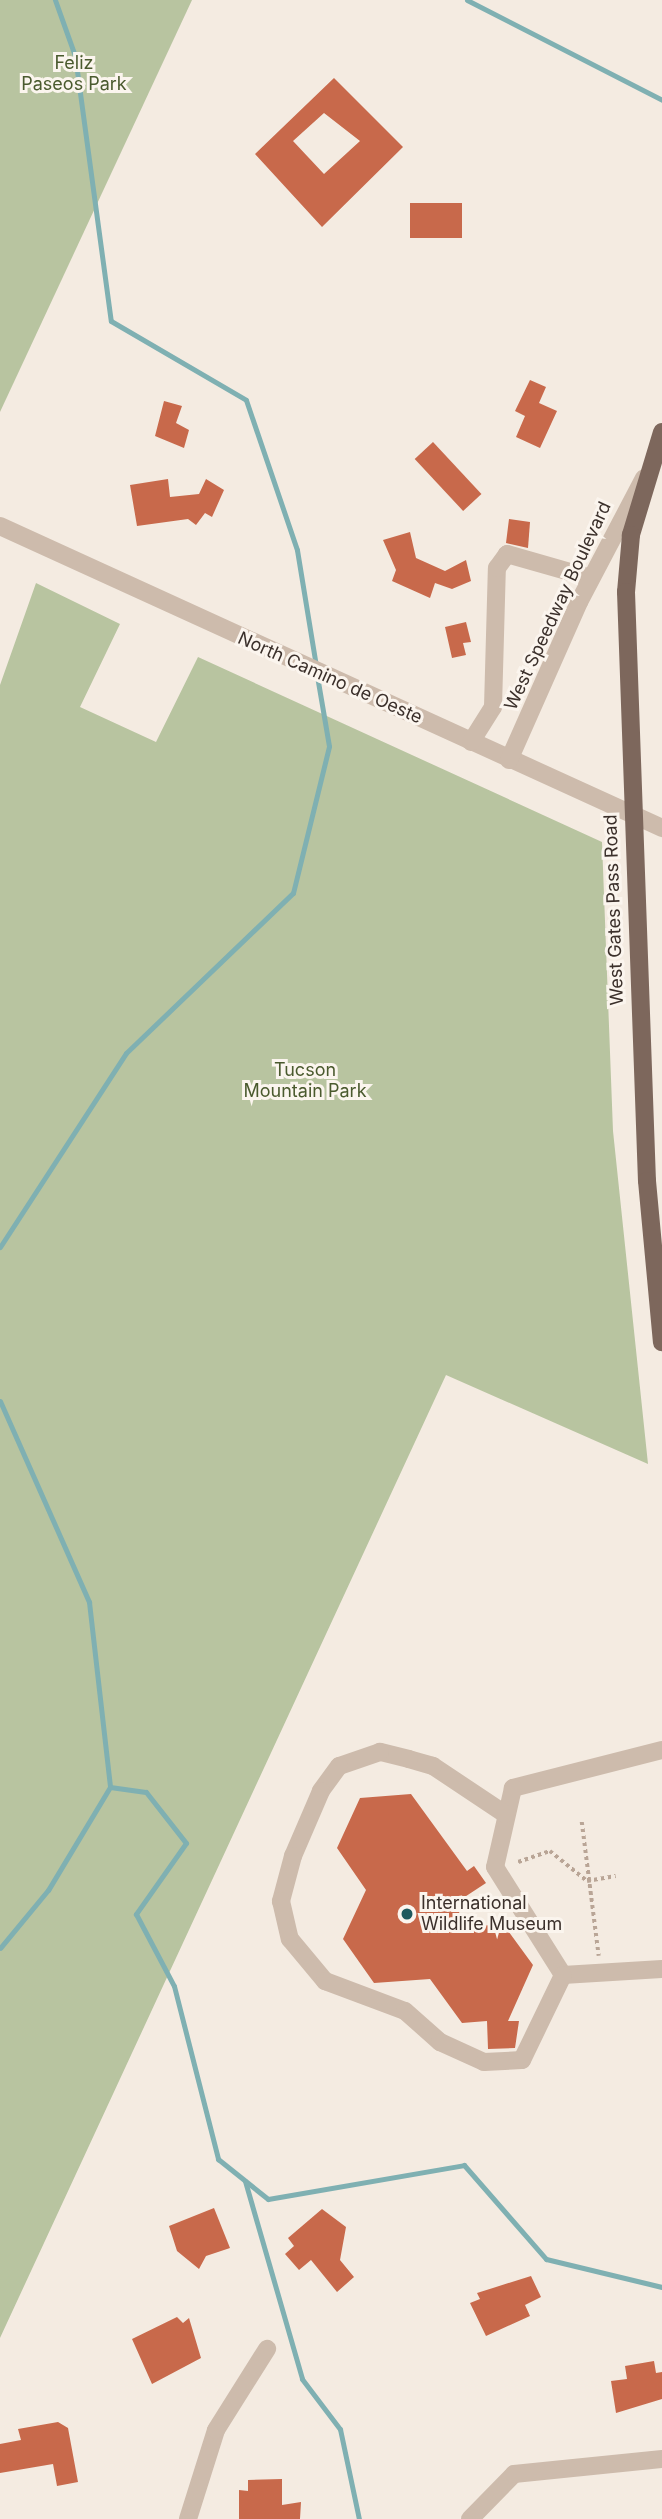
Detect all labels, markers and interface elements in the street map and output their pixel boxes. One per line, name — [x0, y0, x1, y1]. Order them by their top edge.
park label: Feliz Paseos Park — [21, 53, 127, 96]
street label: West Speedway Boulevard — [500, 498, 616, 714]
street label: North Camino de Oeste — [235, 628, 425, 728]
street label: West Gates Pass Road — [600, 814, 628, 1006]
park label: Tucson Mountain Park — [243, 1060, 367, 1102]
place label: International Wildlife Museum — [421, 1893, 562, 1936]
marker: International Wildlife Museum — [399, 1906, 415, 1922]

